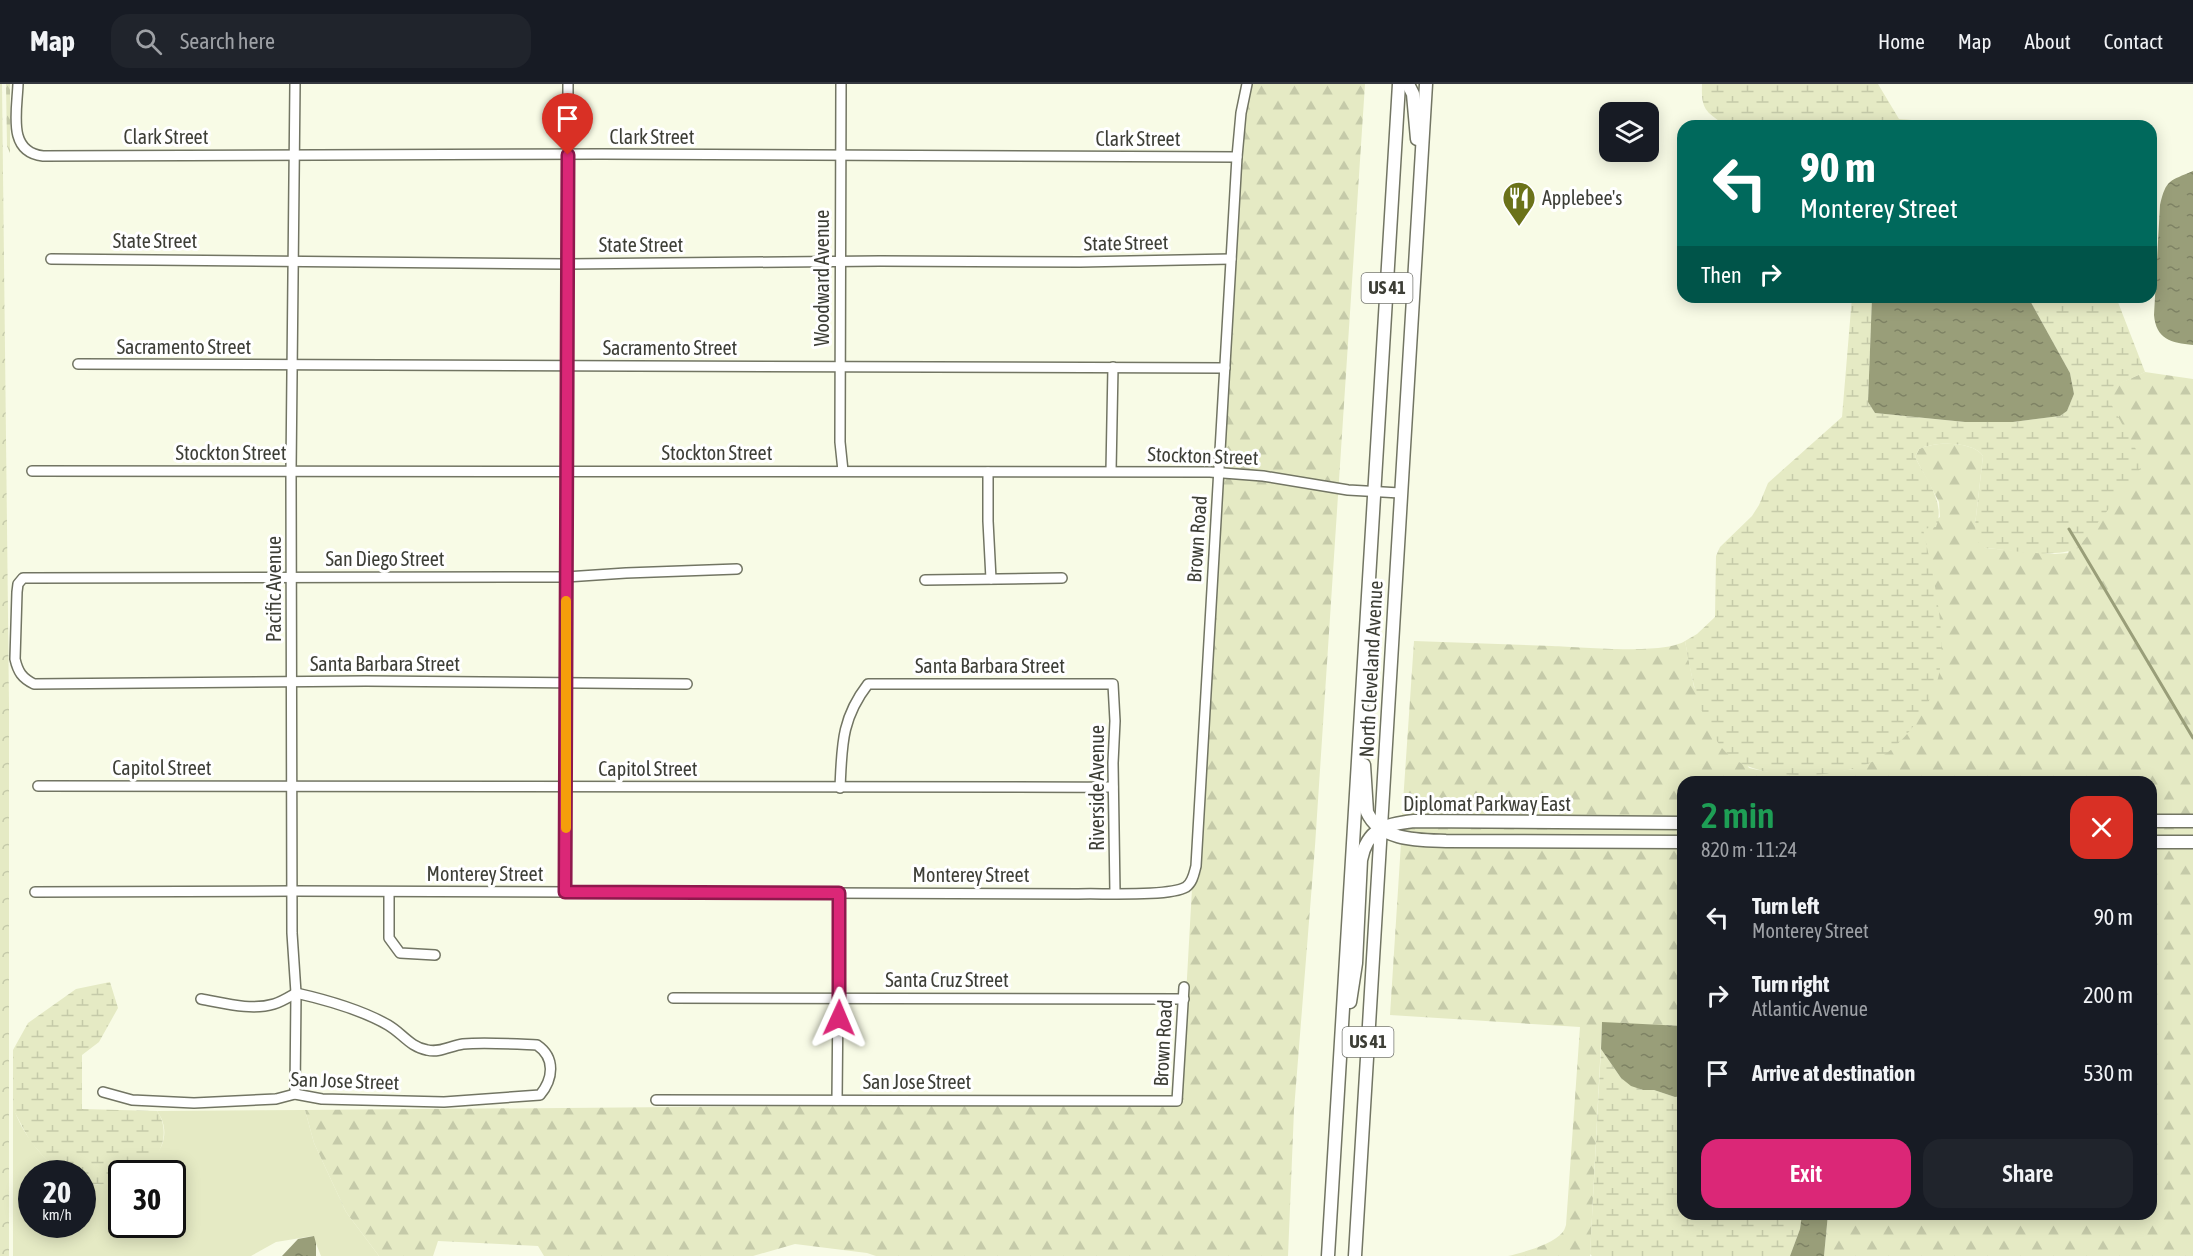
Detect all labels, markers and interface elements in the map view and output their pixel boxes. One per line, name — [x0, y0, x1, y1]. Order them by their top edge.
search box — [111, 14, 531, 68]
text: Map — [30, 25, 75, 57]
icon: search — [132, 25, 165, 58]
text: Search here — [180, 28, 275, 54]
text: Home — [1878, 29, 1925, 53]
text: Map — [1958, 29, 1992, 53]
text: About — [2025, 29, 2071, 53]
text: Contact — [2104, 29, 2163, 53]
pin — [542, 93, 593, 155]
icon: arrive — [551, 102, 584, 135]
map controls — [1599, 102, 1659, 162]
button: layers — [1599, 102, 1659, 162]
street label: Clark Street — [124, 125, 209, 148]
street label: Clark Street — [610, 125, 695, 148]
street label: Clark Street — [1096, 127, 1181, 150]
text: 90 m — [1800, 143, 1875, 191]
icon: left — [1701, 144, 1779, 222]
restaurant icon: Applebee's — [1501, 180, 1537, 227]
place label: Applebee's — [1542, 186, 1622, 209]
text: Monterey Street — [1800, 193, 1958, 224]
street label: Woodward Avenue — [810, 210, 833, 346]
street label: State Street — [113, 229, 198, 252]
street label: State Street — [1083, 230, 1169, 255]
street label: State Street — [599, 233, 684, 256]
icon: right — [1754, 258, 1787, 291]
text: Then — [1701, 262, 1742, 288]
road number: US 41 — [1362, 273, 1412, 303]
street label: Sacramento Street — [117, 335, 252, 358]
street label: Sacramento Street — [603, 336, 738, 359]
street label: Stockton Street — [176, 441, 287, 464]
street label: Stockton Street — [662, 441, 773, 464]
street label: Stockton Street — [1147, 442, 1259, 469]
street label: Brown Road — [1182, 495, 1211, 583]
street label: Pacific Avenue — [262, 536, 285, 642]
street label: San Diego Street — [325, 547, 445, 570]
street label: North Cleveland Avenue — [1354, 580, 1387, 758]
street label: Santa Barbara Street — [310, 652, 460, 675]
street label: Santa Barbara Street — [915, 654, 1065, 677]
street label: Riverside Avenue — [1085, 725, 1108, 851]
street label: Capitol Street — [112, 756, 212, 779]
street label: Capitol Street — [598, 757, 698, 780]
street label: Diplomat Parkway East — [1403, 792, 1571, 815]
text: 2 min — [1701, 794, 1775, 836]
button: close — [2070, 796, 2133, 859]
text: 820 m · 11:24 — [1701, 838, 1797, 861]
street label: Monterey Street — [427, 862, 544, 885]
street label: Monterey Street — [913, 863, 1030, 886]
text: Turn left — [1752, 893, 1819, 919]
icon: left — [1701, 901, 1734, 934]
text: 90 m — [2093, 904, 2133, 930]
text: Monterey Street — [1752, 919, 1869, 942]
street label: Santa Cruz Street — [885, 968, 1009, 991]
text: Turn right — [1752, 971, 1829, 997]
icon: right — [1701, 979, 1734, 1012]
text: 200 m — [2083, 982, 2133, 1008]
position arrow — [807, 986, 871, 1050]
text: Atlantic Avenue — [1752, 997, 1868, 1020]
street label: Brown Road — [1149, 999, 1176, 1087]
road number: US 41 — [1342, 1027, 1394, 1057]
icon: arrive — [1701, 1057, 1734, 1090]
text: Arrive at destination — [1752, 1060, 1915, 1086]
text: 530 m — [2083, 1060, 2133, 1086]
street label: San Jose Street — [290, 1067, 400, 1094]
street label: San Jose Street — [863, 1070, 972, 1093]
button: Exit — [1701, 1139, 1911, 1208]
button: Share — [1923, 1139, 2133, 1208]
speed limit sign: 30 — [108, 1160, 186, 1238]
text: 20 — [43, 1175, 71, 1209]
text: km/h — [42, 1206, 72, 1223]

